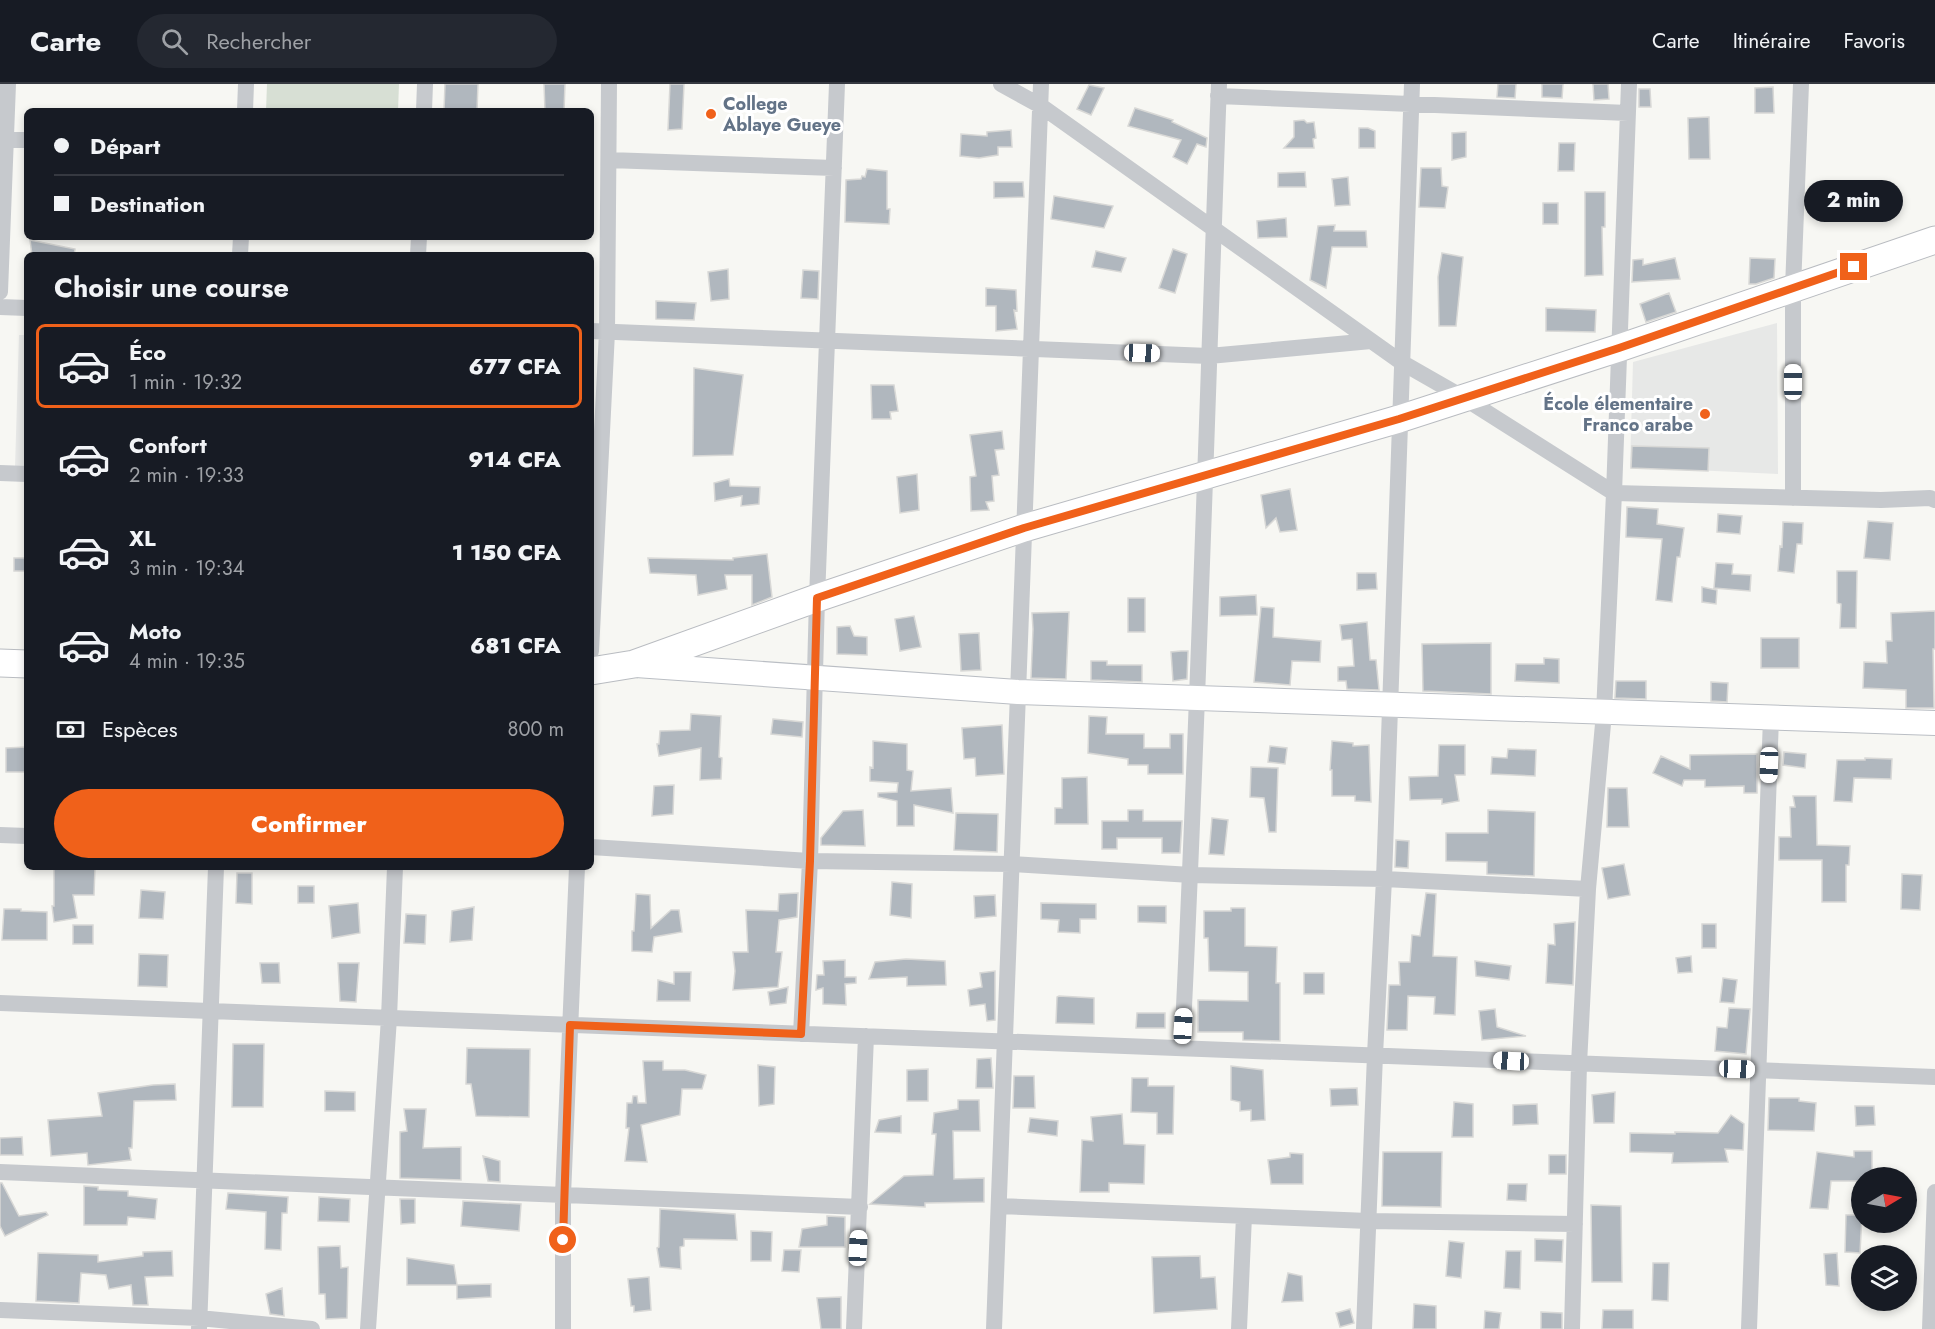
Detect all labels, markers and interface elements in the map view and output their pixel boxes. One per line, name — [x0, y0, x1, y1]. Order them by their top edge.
search box — [137, 14, 557, 68]
text: Carte — [30, 21, 101, 62]
icon: search — [158, 25, 191, 58]
text: Rechercher — [206, 25, 311, 57]
text: Carte — [1652, 26, 1700, 56]
text: Itinéraire — [1733, 26, 1811, 56]
text: Favoris — [1844, 26, 1905, 56]
place label: College Ablaye Gueye — [722, 91, 841, 138]
marker: College Ablaye Gueye — [704, 107, 718, 121]
text: Départ — [90, 130, 160, 162]
callout: 2 min — [1804, 180, 1904, 222]
text: 2 min — [1827, 186, 1880, 215]
text: Destination — [90, 188, 205, 220]
route end — [1840, 253, 1867, 280]
text: Choisir une course — [54, 268, 289, 307]
text: Éco — [129, 336, 166, 368]
icon: car — [57, 339, 111, 393]
car — [1124, 343, 1160, 363]
text: 677 CFA — [468, 350, 561, 382]
car — [1784, 364, 1802, 400]
text: 1 min · 19:32 — [129, 368, 242, 397]
place label: École élementaire Franco arabe — [1543, 391, 1693, 438]
marker: École élementaire Franco arabe — [1698, 407, 1712, 421]
text: Confort — [129, 429, 207, 461]
icon: car — [57, 432, 111, 486]
text: 914 CFA — [468, 443, 561, 475]
text: 2 min · 19:33 — [129, 461, 244, 490]
text: XL — [129, 522, 156, 554]
icon: car — [57, 525, 111, 579]
text: 1 150 CFA — [452, 536, 561, 568]
text: 3 min · 19:34 — [129, 554, 244, 583]
text: Moto — [129, 615, 182, 647]
icon: car — [57, 618, 111, 672]
text: 681 CFA — [470, 629, 561, 661]
text: 4 min · 19:35 — [129, 647, 245, 676]
icon: cash — [54, 713, 87, 746]
text: Espèces — [102, 713, 178, 745]
text: 800 m — [507, 715, 564, 744]
car — [1759, 747, 1779, 783]
button: Confirmer — [54, 789, 564, 858]
car — [1173, 1008, 1193, 1044]
car — [1493, 1051, 1529, 1071]
car — [1719, 1059, 1755, 1079]
north arrow — [1851, 1167, 1917, 1233]
map controls — [1851, 1167, 1917, 1311]
route start — [549, 1226, 576, 1253]
car — [848, 1230, 868, 1266]
button: layers — [1851, 1245, 1917, 1311]

